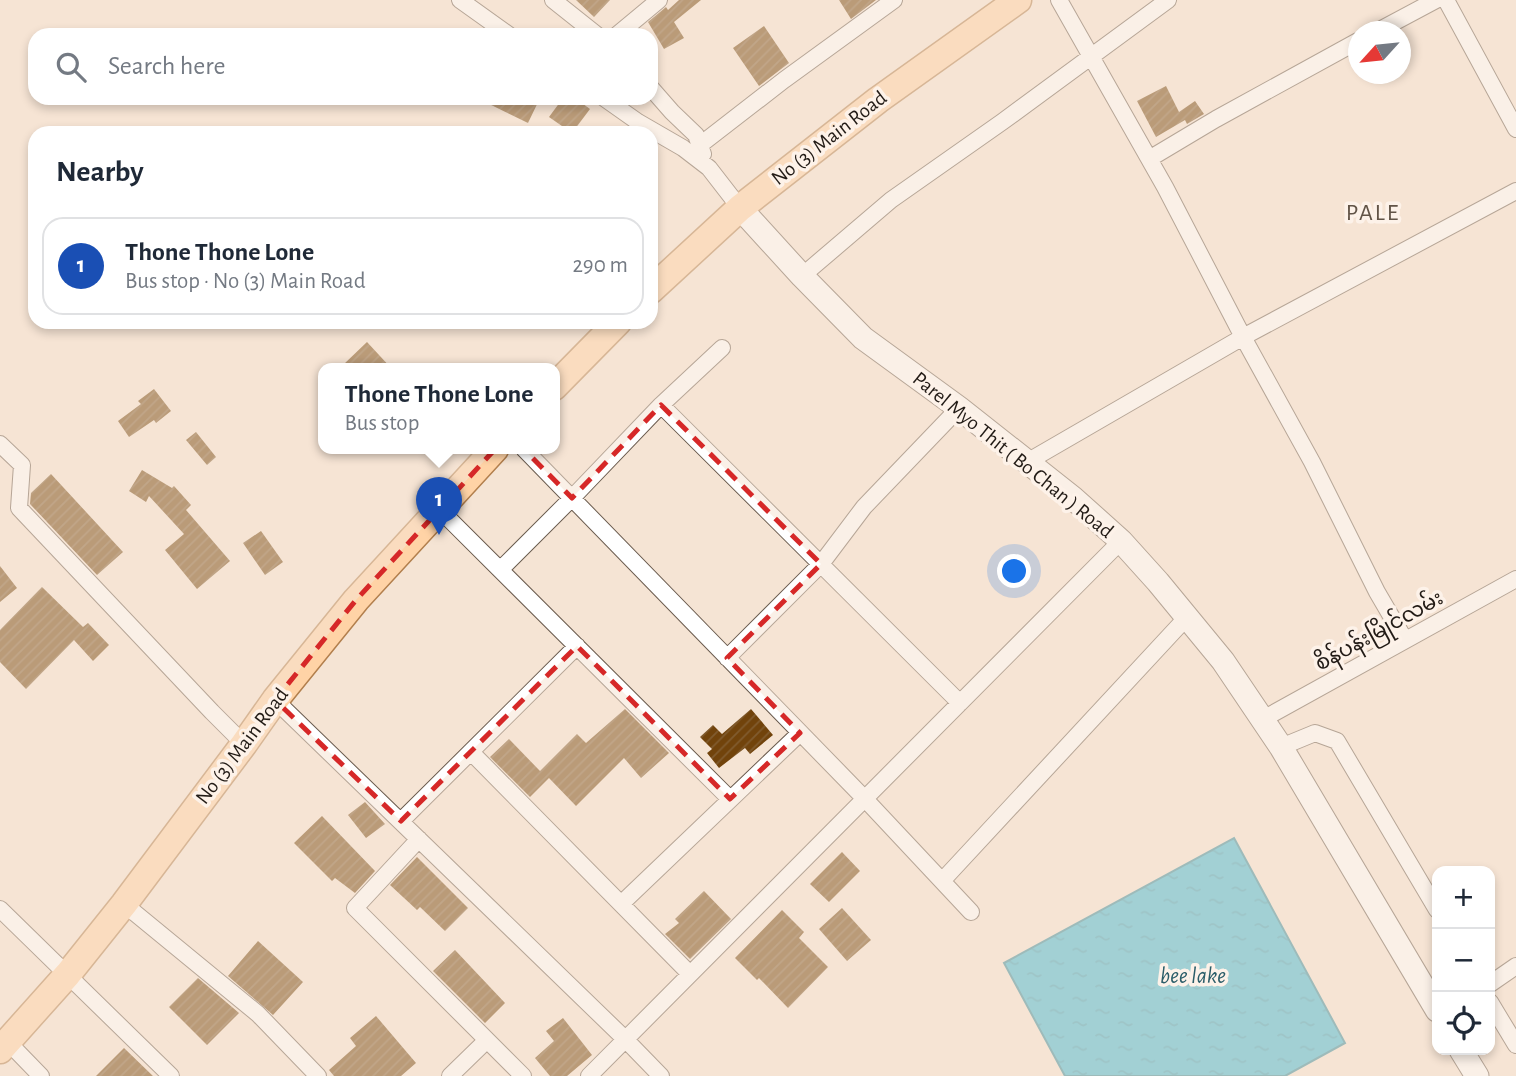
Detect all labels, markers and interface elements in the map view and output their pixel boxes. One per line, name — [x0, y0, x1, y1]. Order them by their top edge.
north arrow — [1348, 21, 1411, 84]
search box — [28, 28, 658, 105]
icon: search — [52, 48, 90, 86]
text: Search here — [108, 53, 226, 79]
street label: No (3) Main Road — [768, 87, 891, 189]
text: Nearby — [56, 157, 144, 187]
district label: PALE — [1346, 201, 1400, 225]
text: Thone Thone Lone — [125, 239, 314, 265]
text: 1 — [77, 254, 85, 277]
text: 290 m — [572, 254, 628, 277]
text: Bus stop · No (3) Main Road — [125, 270, 366, 293]
popup — [318, 363, 560, 454]
street label: Parel Myo Thit ( Bo Chan ) Road — [909, 368, 1117, 542]
text: Thone Thone Lone — [344, 381, 534, 407]
text: Bus stop — [344, 412, 419, 435]
pin: 1 — [416, 477, 462, 535]
your location — [997, 554, 1031, 588]
street label: စိန်ပန်းမြိုင်လမ်း — [1309, 582, 1449, 680]
street label: No (3) Main Road — [192, 684, 292, 808]
map controls — [1432, 866, 1495, 1055]
button: + — [1432, 866, 1495, 929]
button: − — [1432, 929, 1495, 992]
water label: bee lake — [1160, 965, 1226, 988]
button: locate — [1432, 992, 1495, 1055]

